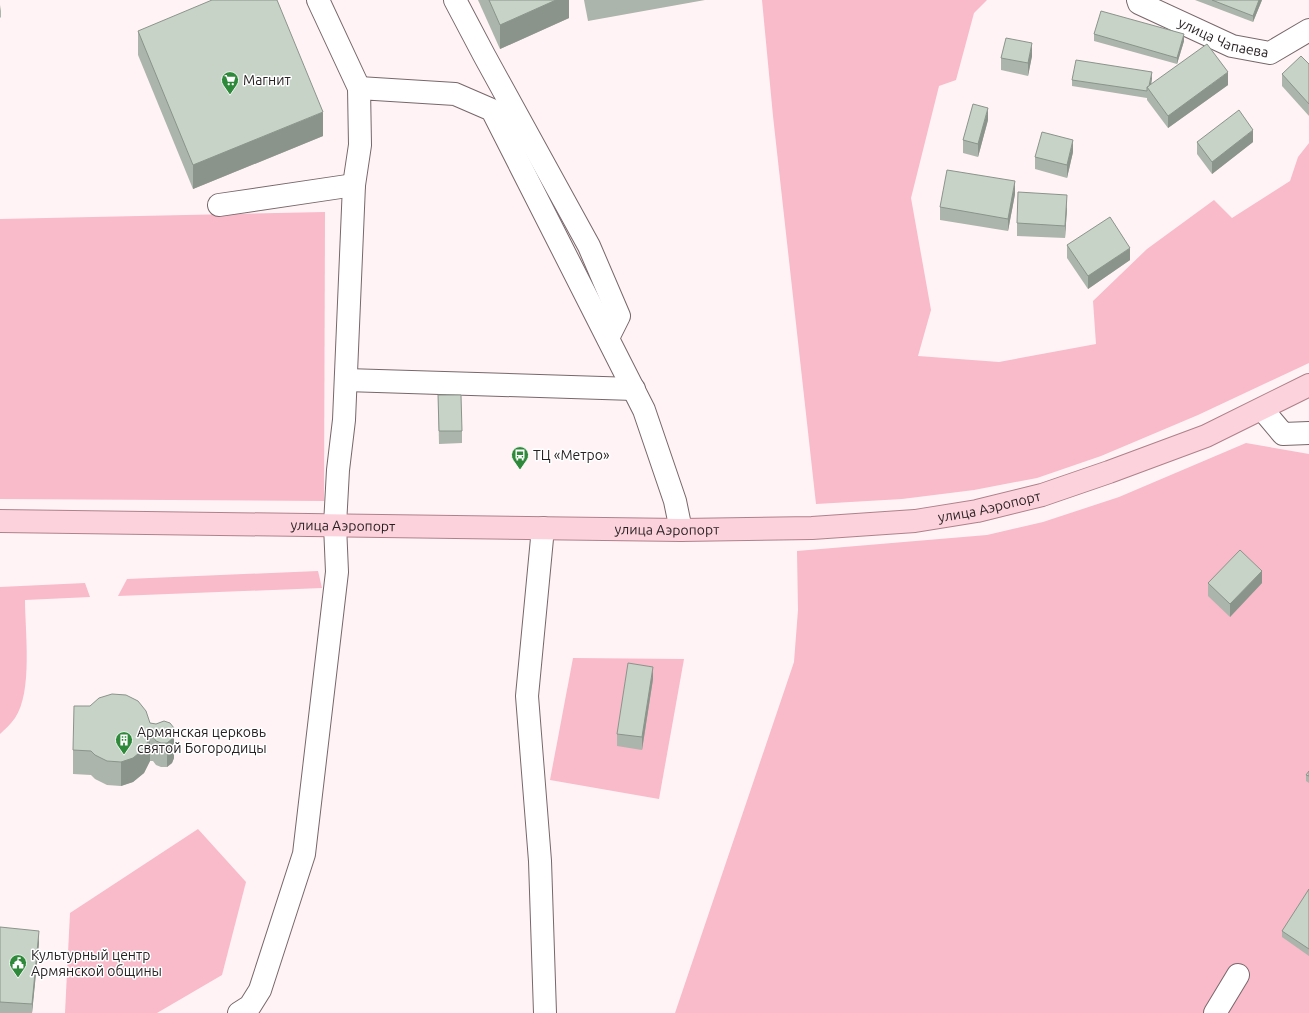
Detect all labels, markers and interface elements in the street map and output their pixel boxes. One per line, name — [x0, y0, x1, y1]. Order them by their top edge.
street label: улица Чапаева — [1176, 14, 1270, 61]
supermarket icon: Магнит — [220, 70, 240, 95]
place label: Магнит — [243, 72, 291, 88]
bus stop icon: ТЦ «Метро» — [510, 445, 530, 470]
place label: ТЦ «Метро» — [533, 447, 610, 463]
street label: улица Аэропорт — [937, 488, 1042, 525]
street label: улица Аэропорт — [290, 517, 395, 534]
street label: улица Аэропорт — [614, 521, 719, 538]
place label: Армянская церковь святой Богородицы — [137, 724, 267, 756]
building icon: Армянская церковь святой Богородицы — [114, 730, 134, 755]
place label: Культурный центр Армянской общины — [31, 947, 162, 979]
public building icon: Культурный центр Армянской общины — [8, 953, 28, 978]

